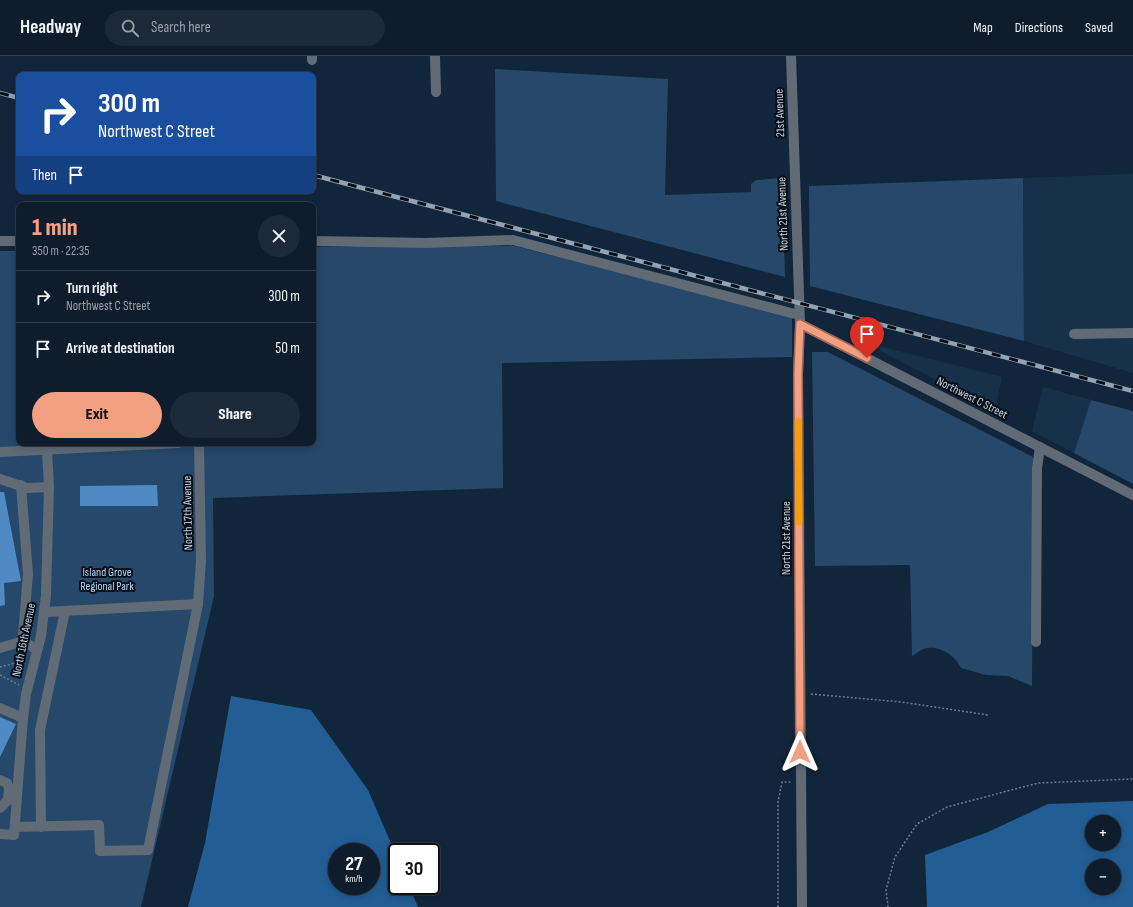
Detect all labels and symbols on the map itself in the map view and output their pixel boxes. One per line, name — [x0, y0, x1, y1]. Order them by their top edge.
street label: 21st Avenue — [772, 88, 788, 137]
street label: North 21st Avenue — [774, 177, 792, 251]
pin — [850, 317, 884, 358]
street label: Northwest C Street — [934, 374, 1010, 423]
street label: North 17th Avenue — [180, 475, 196, 550]
street label: North 21st Avenue — [779, 501, 794, 575]
park label: Island Grove Regional Park — [80, 565, 134, 594]
street label: North 16th Avenue — [9, 602, 39, 678]
position arrow — [779, 731, 821, 773]
speed limit sign: 30 — [388, 843, 440, 895]

